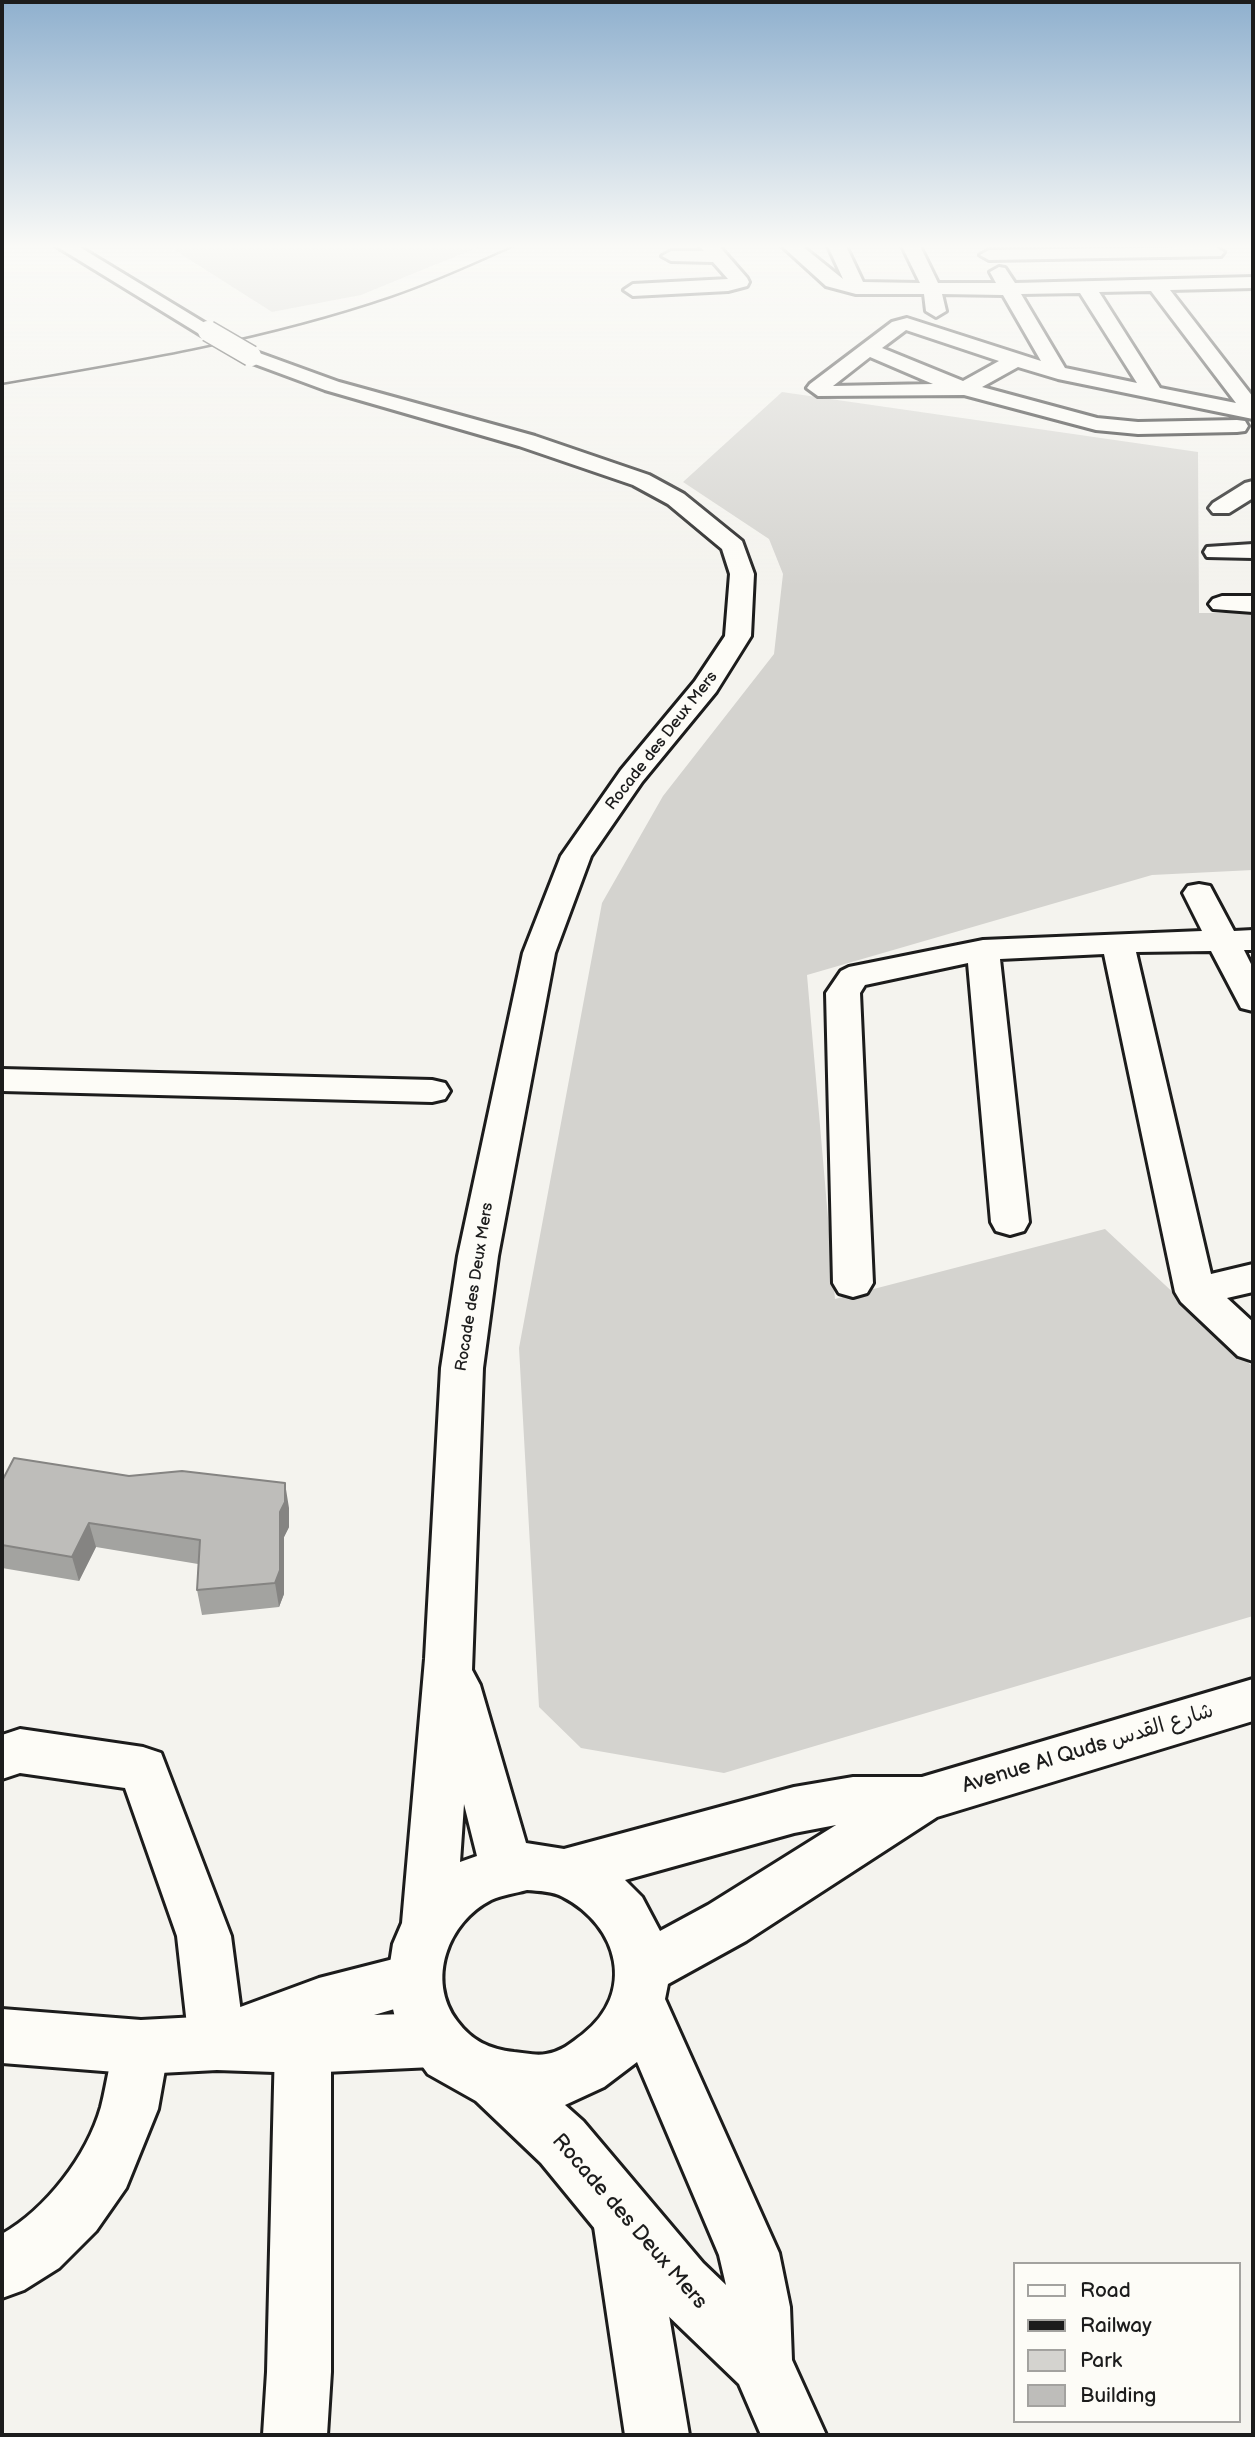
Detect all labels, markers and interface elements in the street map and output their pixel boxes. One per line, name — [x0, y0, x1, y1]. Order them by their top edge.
street label: Rocade des Deux Mers — [602, 668, 722, 814]
street label: Rocade des Deux Mers — [452, 1201, 498, 1373]
street label: Avenue Al Quds شارع القدس — [959, 1699, 1217, 1799]
street label: Rocade des Deux Mers — [546, 2129, 712, 2315]
legend — [1014, 2262, 1241, 2423]
text: Road — [1080, 2278, 1131, 2303]
text: Railway — [1080, 2313, 1152, 2338]
text: Park — [1080, 2348, 1122, 2373]
text: Building — [1080, 2383, 1156, 2408]

